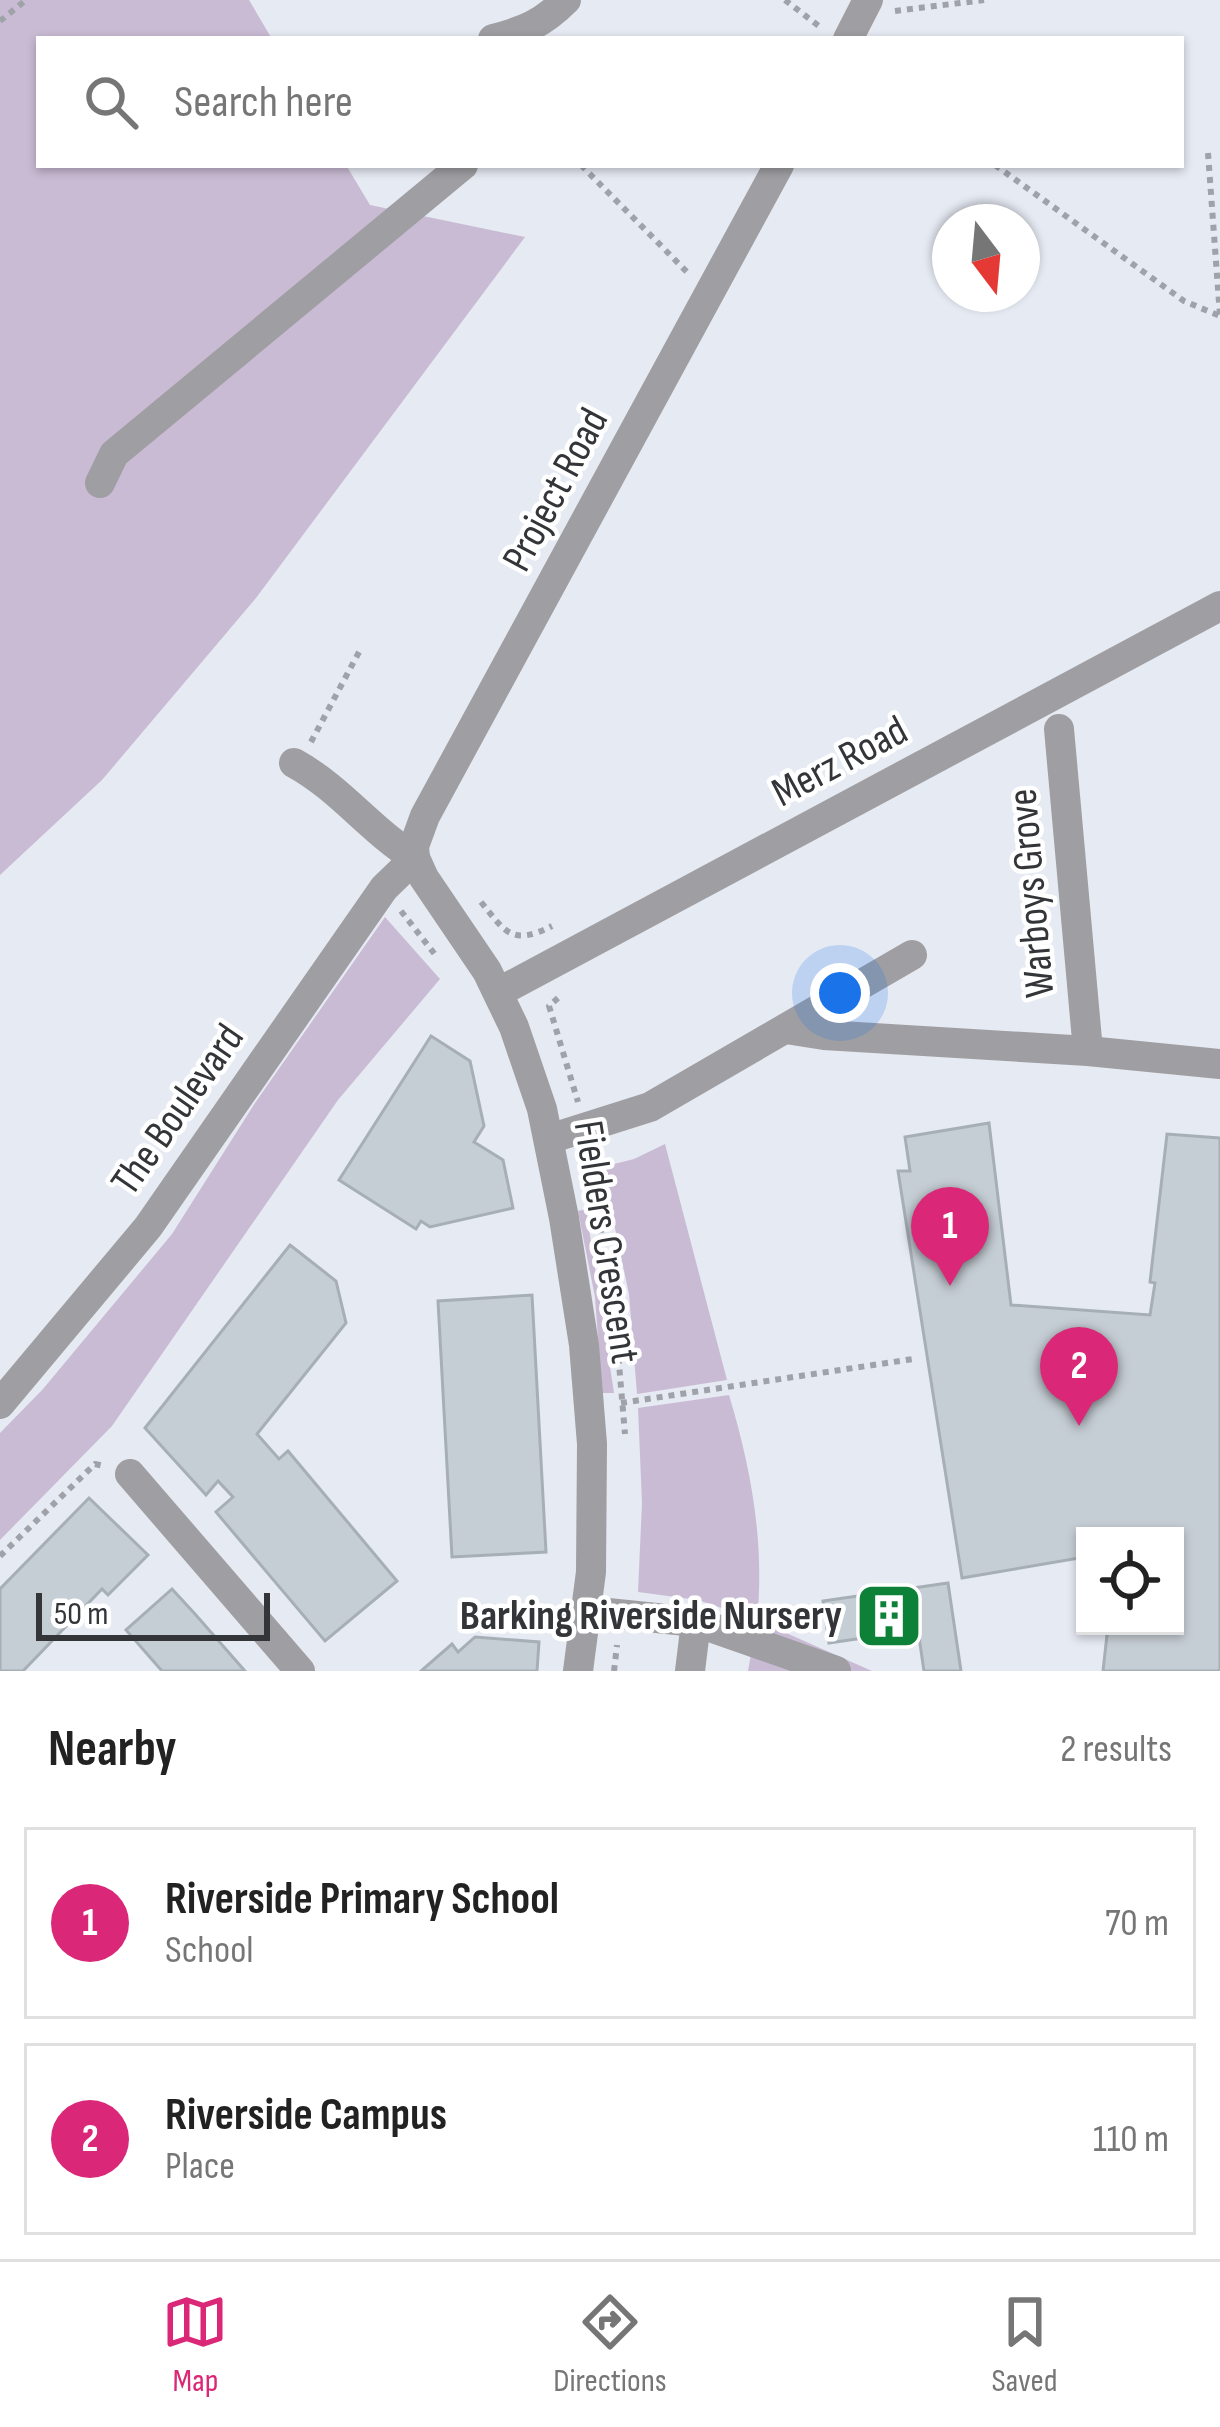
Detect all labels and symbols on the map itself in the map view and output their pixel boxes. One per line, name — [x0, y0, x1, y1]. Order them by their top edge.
north arrow — [932, 204, 1040, 312]
street label: Project Road — [492, 400, 620, 580]
street label: Merz Road — [764, 705, 916, 819]
street label: Warboys Grove — [997, 787, 1067, 999]
your location — [810, 963, 870, 1023]
street label: The Boulevard — [101, 1015, 255, 1205]
street label: Fielders Crescent — [562, 1117, 650, 1367]
pin: 1 — [911, 1187, 989, 1286]
pin: 2 — [1040, 1327, 1118, 1426]
building icon: Barking Riverside Nursery — [854, 1581, 924, 1651]
scale bar — [36, 1587, 270, 1640]
place label: Barking Riverside Nursery — [460, 1591, 842, 1642]

